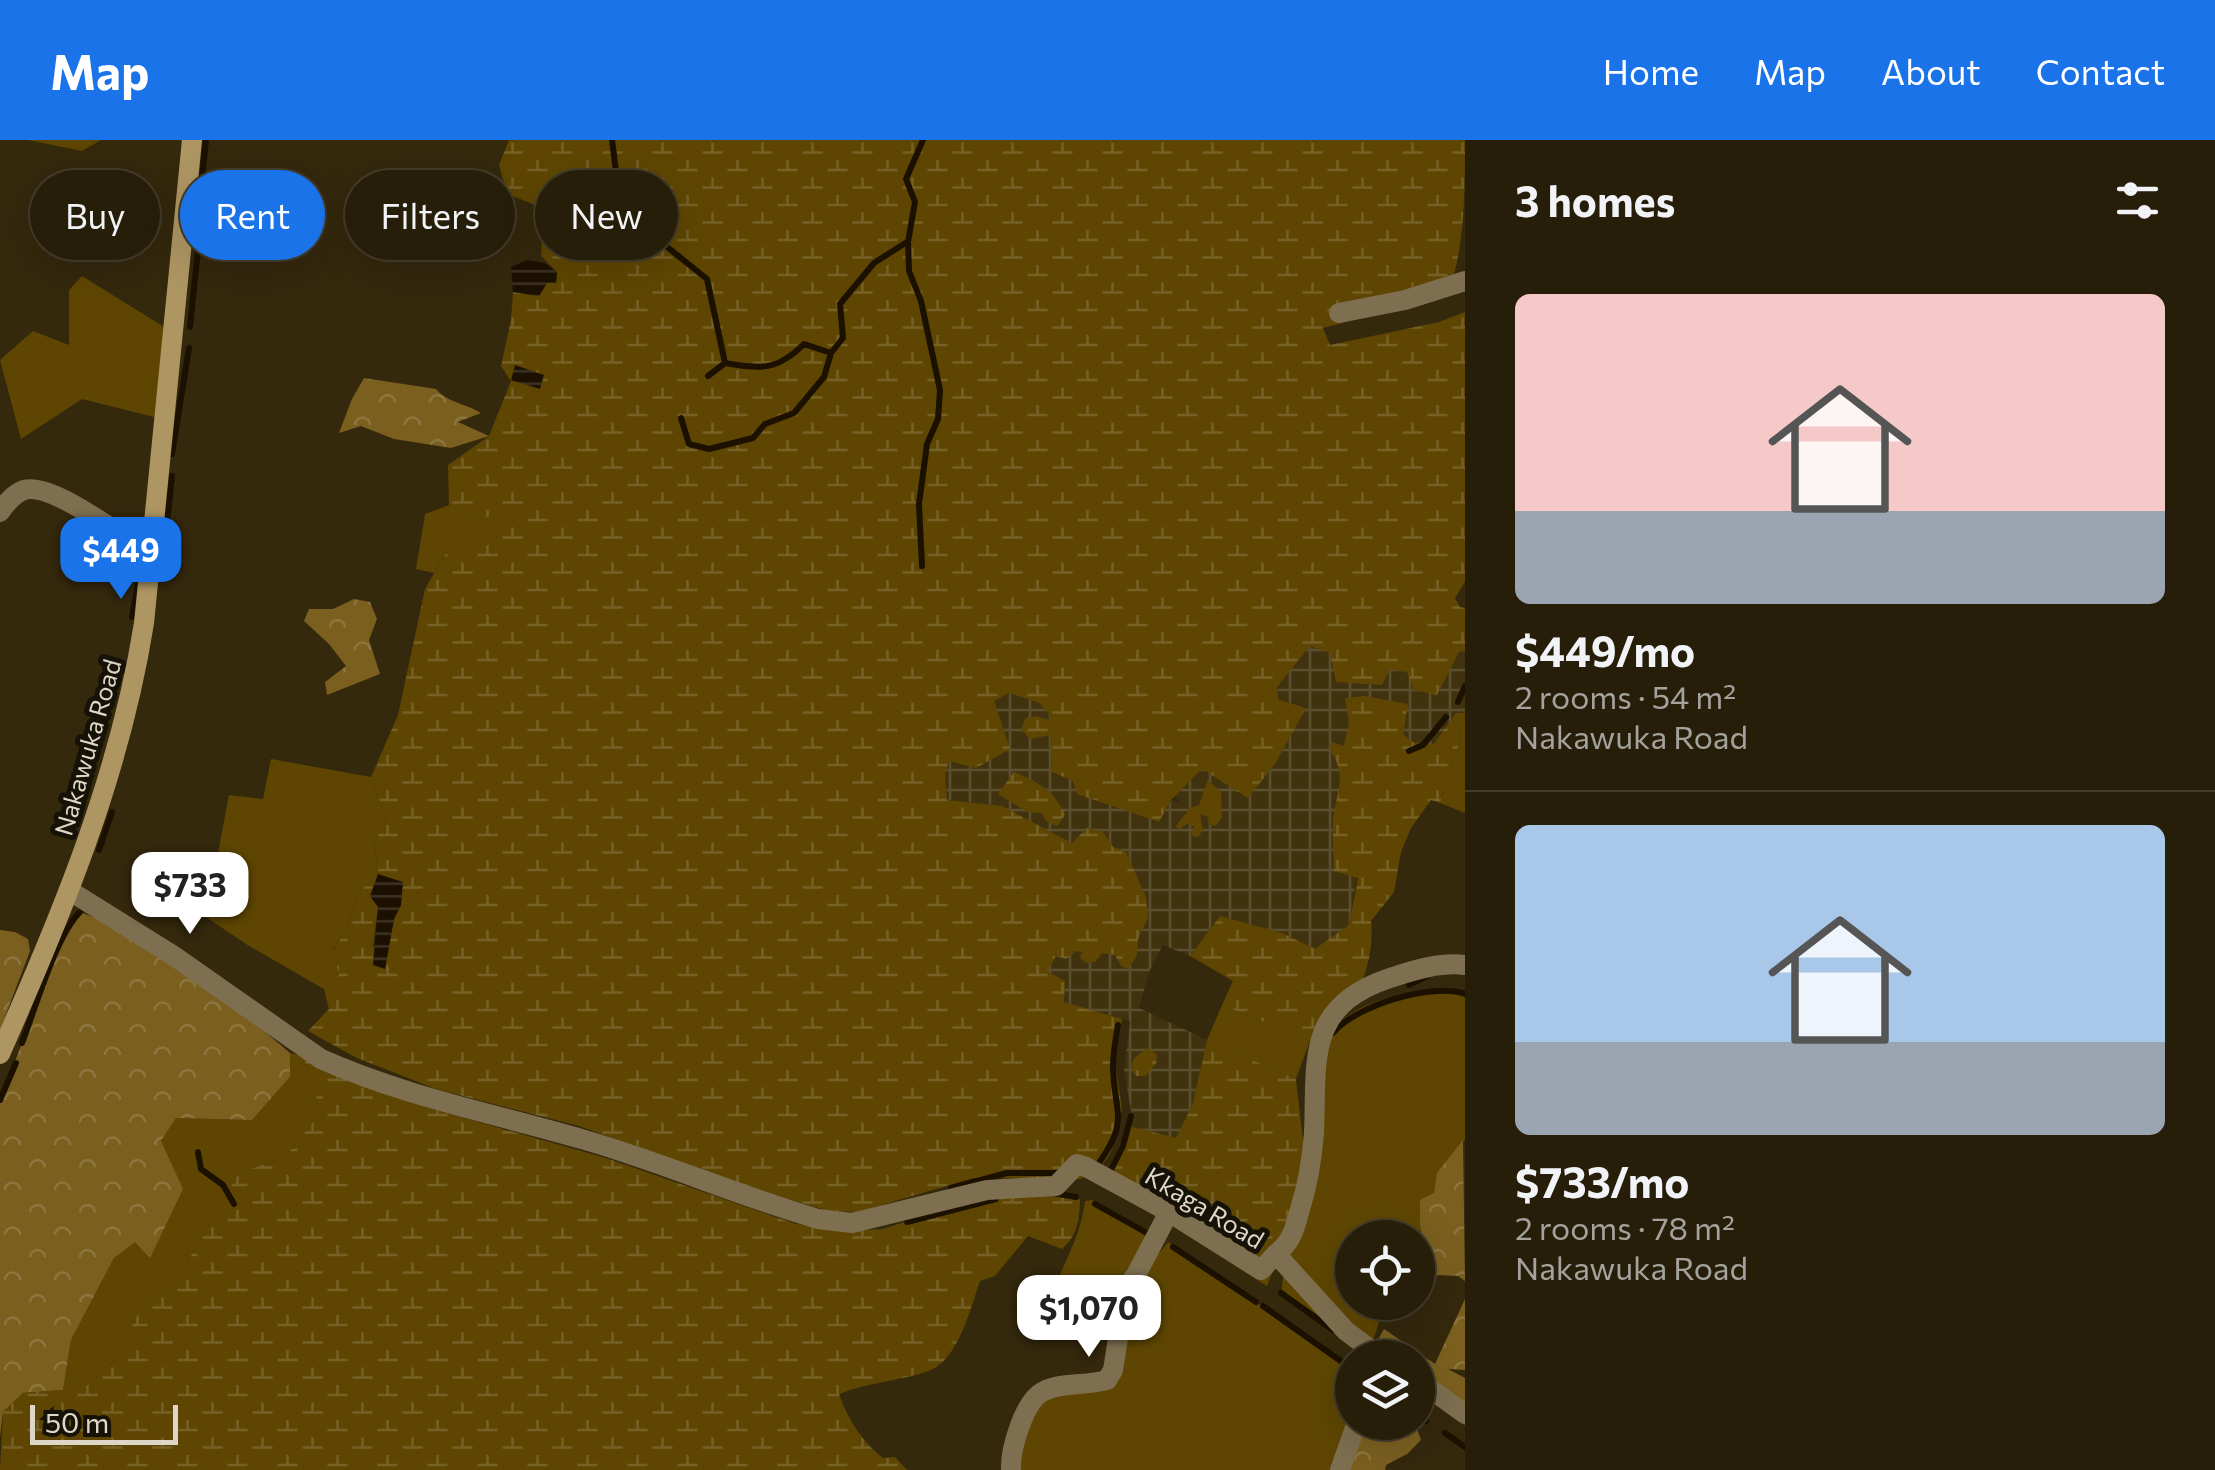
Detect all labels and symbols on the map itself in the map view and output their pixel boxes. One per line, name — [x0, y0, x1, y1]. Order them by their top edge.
pin: $449 — [62, 517, 180, 602]
street label: Nakawuka Road — [47, 655, 127, 839]
pin: $733 — [131, 852, 249, 937]
street label: Kkaga Road — [1140, 1160, 1270, 1254]
pin: $1,070 — [1008, 1275, 1170, 1360]
scale bar — [30, 1400, 178, 1444]

